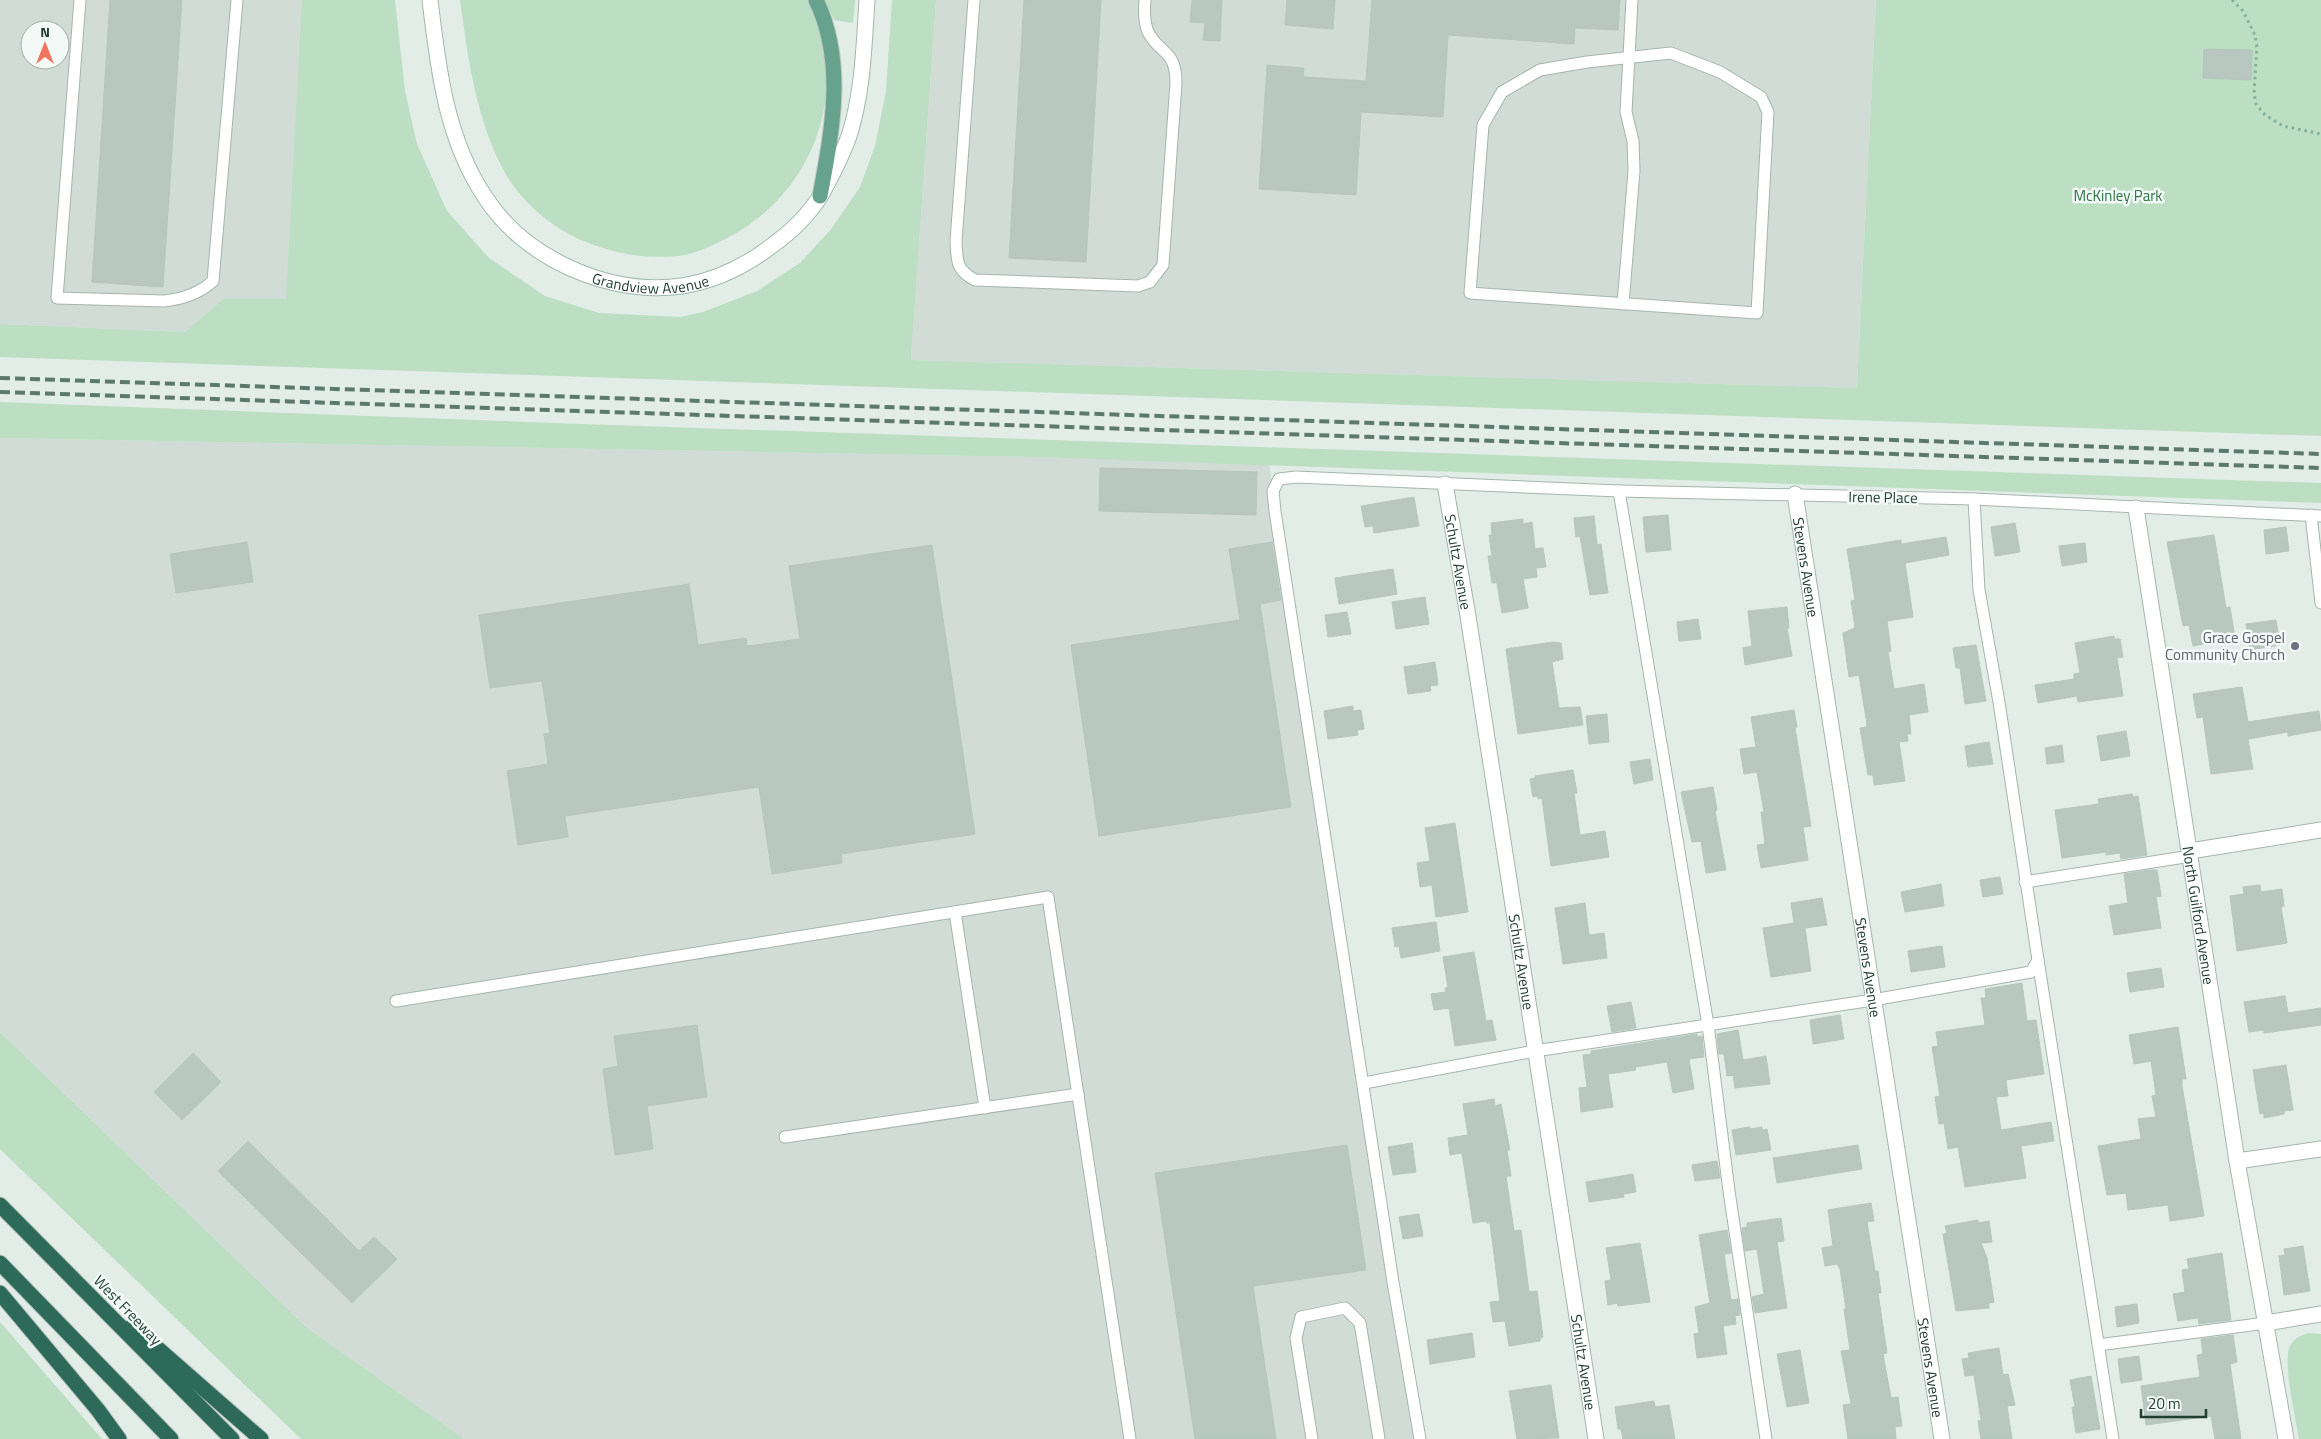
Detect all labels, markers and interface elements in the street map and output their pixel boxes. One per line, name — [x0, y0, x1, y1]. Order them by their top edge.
north arrow — [20, 20, 70, 70]
text: N — [40, 21, 50, 42]
park label: McKinley Park — [2073, 184, 2163, 207]
street label: Grandview Avenue — [589, 266, 712, 299]
street label: Irene Place — [1848, 485, 1918, 509]
street label: Schultz Avenue — [1439, 512, 1478, 611]
street label: Stevens Avenue — [1787, 516, 1825, 619]
place label: Grace Gospel Community Church — [2165, 626, 2285, 666]
marker: Grace Gospel Community Church — [2289, 640, 2301, 652]
street label: North Guilford Avenue — [2177, 844, 2221, 986]
street label: Schultz Avenue — [1503, 912, 1541, 1011]
street label: Stevens Avenue — [1850, 916, 1888, 1019]
street label: West Freeway — [89, 1270, 167, 1350]
street label: Schultz Avenue — [1565, 1313, 1603, 1412]
street label: Stevens Avenue — [1912, 1316, 1950, 1419]
scale bar — [2141, 1386, 2206, 1418]
text: 20 m — [2148, 1392, 2181, 1415]

